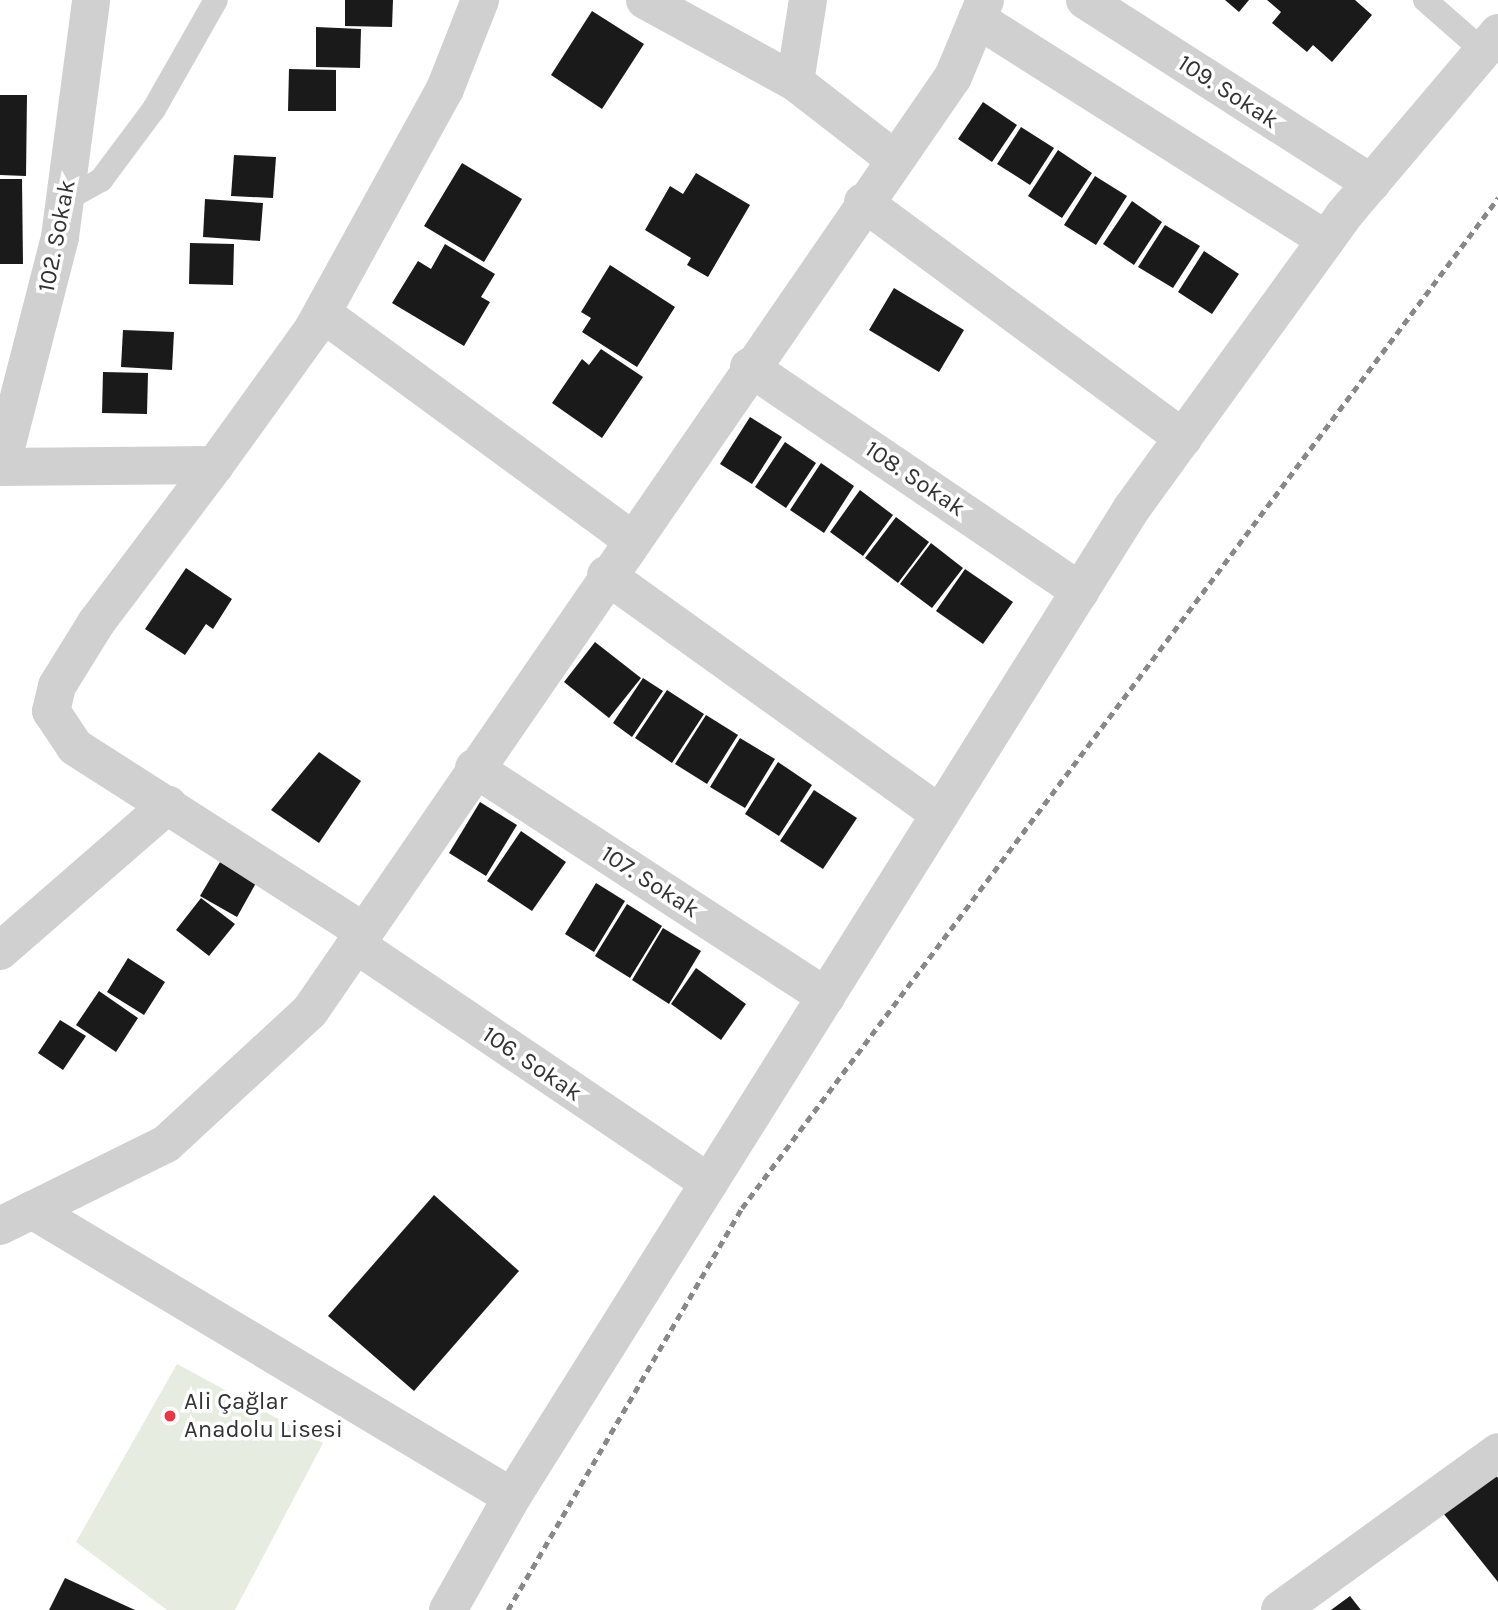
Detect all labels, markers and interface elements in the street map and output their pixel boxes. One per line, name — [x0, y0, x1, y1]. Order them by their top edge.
street label: 109. Sokak — [1172, 49, 1284, 135]
street label: 102. Sokak — [32, 177, 82, 295]
street label: 108. Sokak — [859, 435, 971, 523]
street label: 107. Sokak — [595, 840, 705, 924]
street label: 106. Sokak — [477, 1020, 587, 1108]
place label: Ali Çağlar Anadolu Lisesi — [184, 1388, 343, 1444]
marker: Ali Çağlar Anadolu Lisesi — [162, 1408, 178, 1424]

